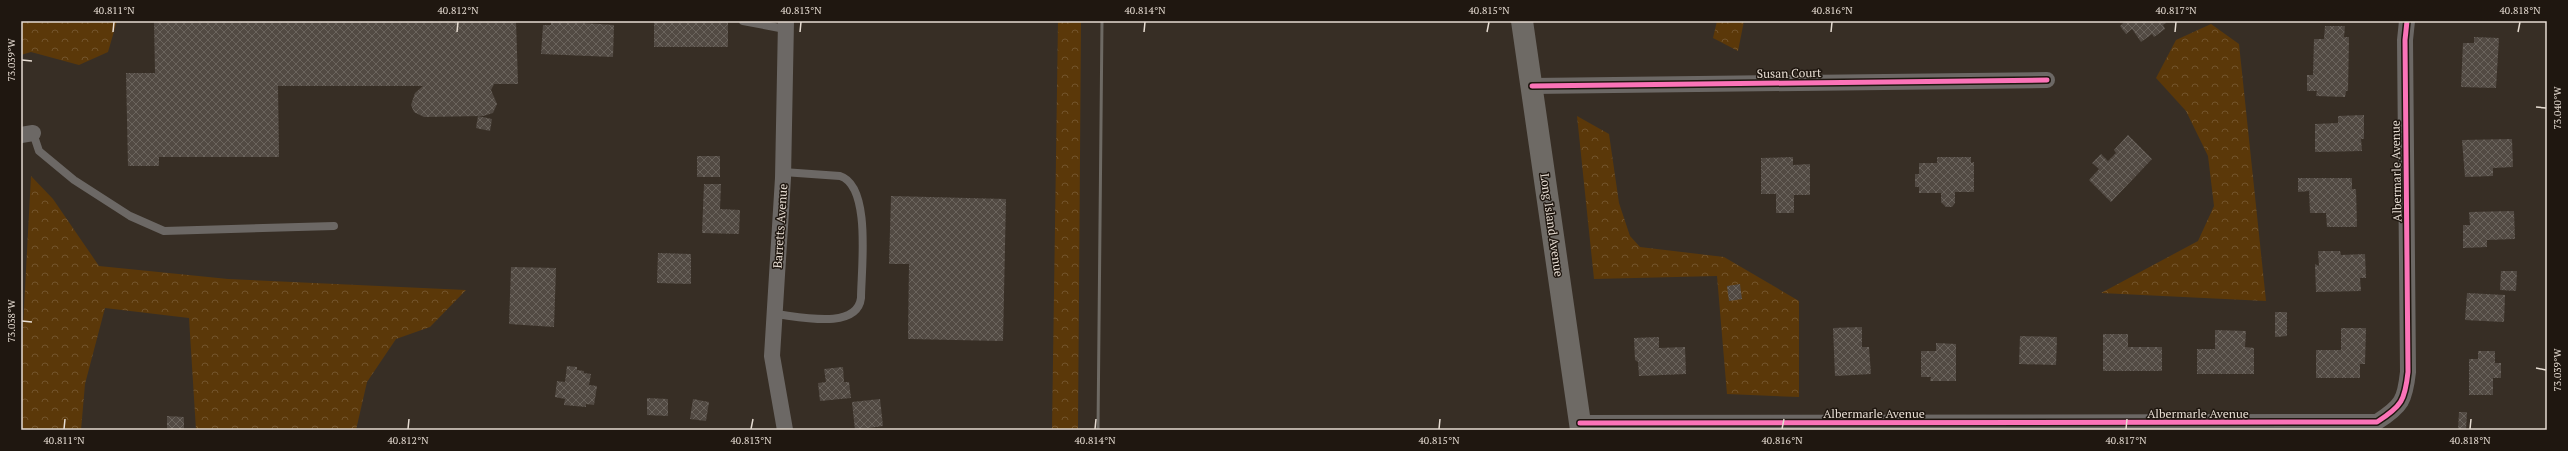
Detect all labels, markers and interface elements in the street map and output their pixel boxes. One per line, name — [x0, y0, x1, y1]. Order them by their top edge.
text: 40.811°N — [94, 4, 135, 17]
text: 40.812°N — [438, 4, 479, 17]
text: 40.813°N — [781, 4, 822, 17]
text: 40.814°N — [1125, 4, 1166, 17]
text: 40.815°N — [1469, 4, 1510, 17]
text: 40.816°N — [1812, 4, 1853, 17]
text: 40.817°N — [2156, 4, 2197, 17]
text: 40.818°N — [2500, 4, 2541, 17]
text: 73.039°W — [5, 38, 18, 82]
street label: Susan Court — [1757, 65, 1822, 81]
text: 73.040°W — [2551, 86, 2564, 130]
street label: Albermarle Avenue — [2388, 120, 2404, 222]
street label: Long Island Avenue — [1537, 172, 1567, 278]
street label: Barretts Avenue — [770, 183, 790, 269]
text: 73.038°W — [5, 299, 18, 343]
text: 73.039°W — [2551, 348, 2564, 392]
street label: Albermarle Avenue — [1823, 406, 1925, 421]
street label: Albermarle Avenue — [2147, 406, 2249, 421]
text: 40.811°N — [44, 434, 85, 447]
text: 40.812°N — [388, 434, 429, 447]
text: 40.813°N — [731, 434, 772, 447]
text: 40.814°N — [1075, 434, 1116, 447]
text: 40.815°N — [1419, 434, 1460, 447]
text: 40.816°N — [1762, 434, 1803, 447]
text: 40.817°N — [2106, 434, 2147, 447]
text: 40.818°N — [2450, 434, 2491, 447]

